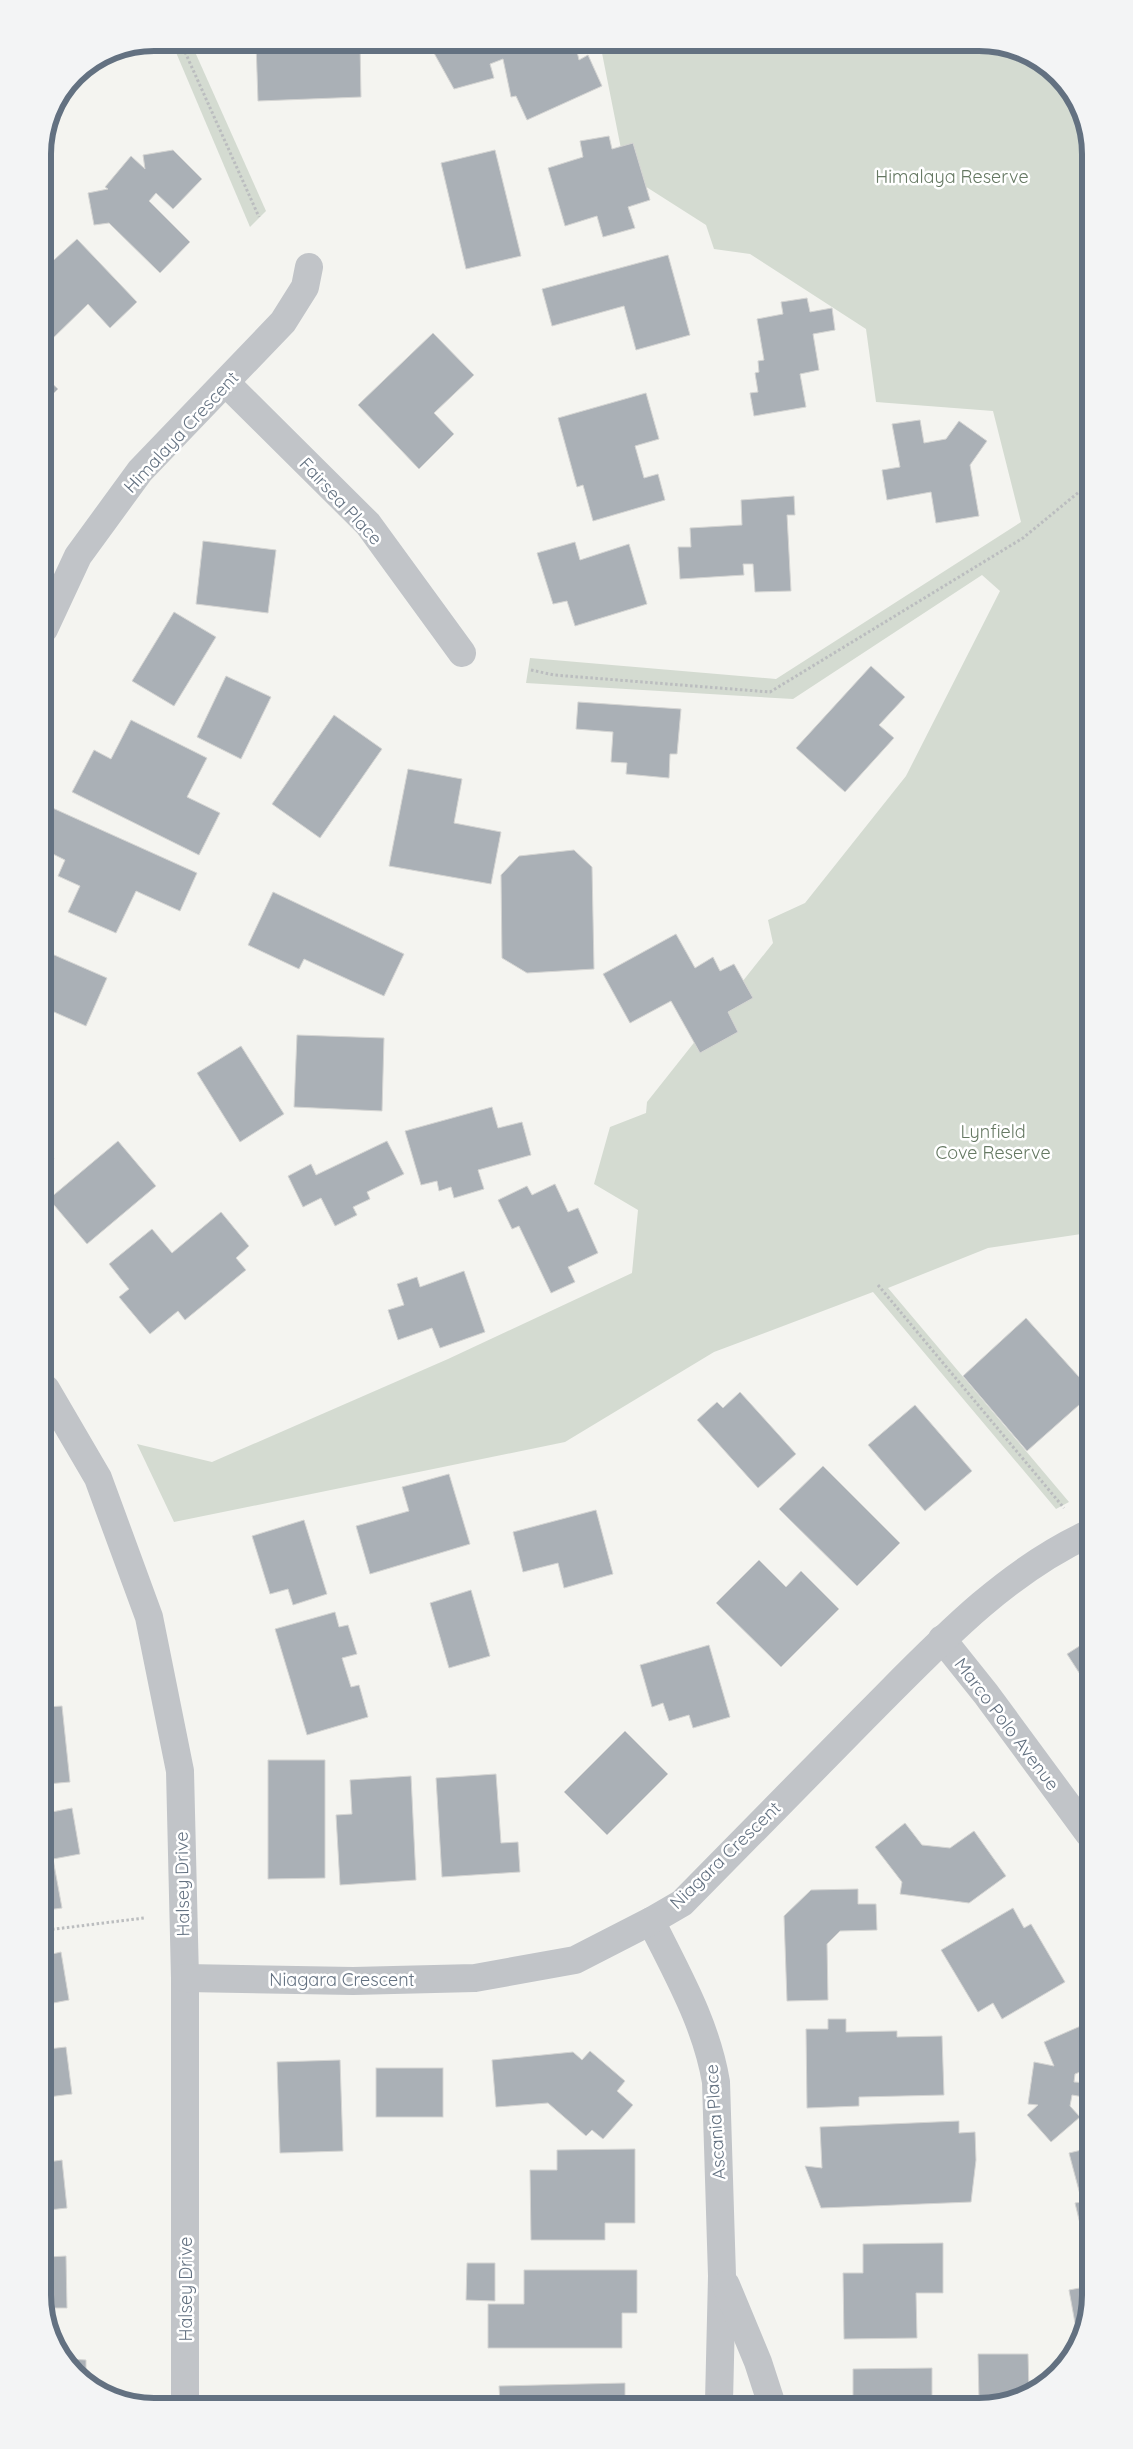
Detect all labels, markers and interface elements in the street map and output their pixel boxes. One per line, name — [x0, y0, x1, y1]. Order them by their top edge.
park label: Himalaya Reserve — [875, 165, 1029, 188]
street label: Himalaya Crescent — [119, 366, 243, 498]
street label: Fairsea Place — [295, 452, 387, 550]
park label: Lynfield Cove Reserve — [935, 1120, 1051, 1164]
street label: Marco Polo Avenue — [950, 1653, 1064, 1795]
street label: Niagara Crescent — [665, 1796, 785, 1914]
street label: Halsey Drive — [170, 1831, 194, 1937]
street label: Niagara Crescent — [269, 1968, 415, 1991]
street label: Ascania Place — [699, 2064, 731, 2180]
street label: Halsey Drive — [174, 2237, 197, 2342]

